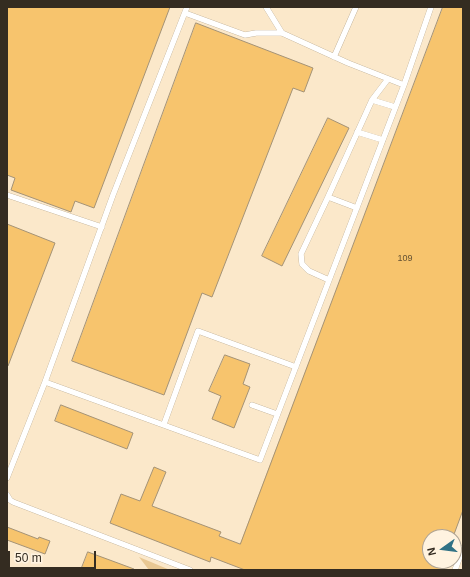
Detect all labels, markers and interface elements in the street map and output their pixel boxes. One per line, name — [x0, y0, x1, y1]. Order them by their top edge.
house number: 109 — [397, 254, 413, 264]
north arrow — [422, 529, 462, 569]
scale bar — [10, 543, 98, 569]
text: N — [425, 546, 438, 557]
text: 50 m — [15, 551, 42, 565]

